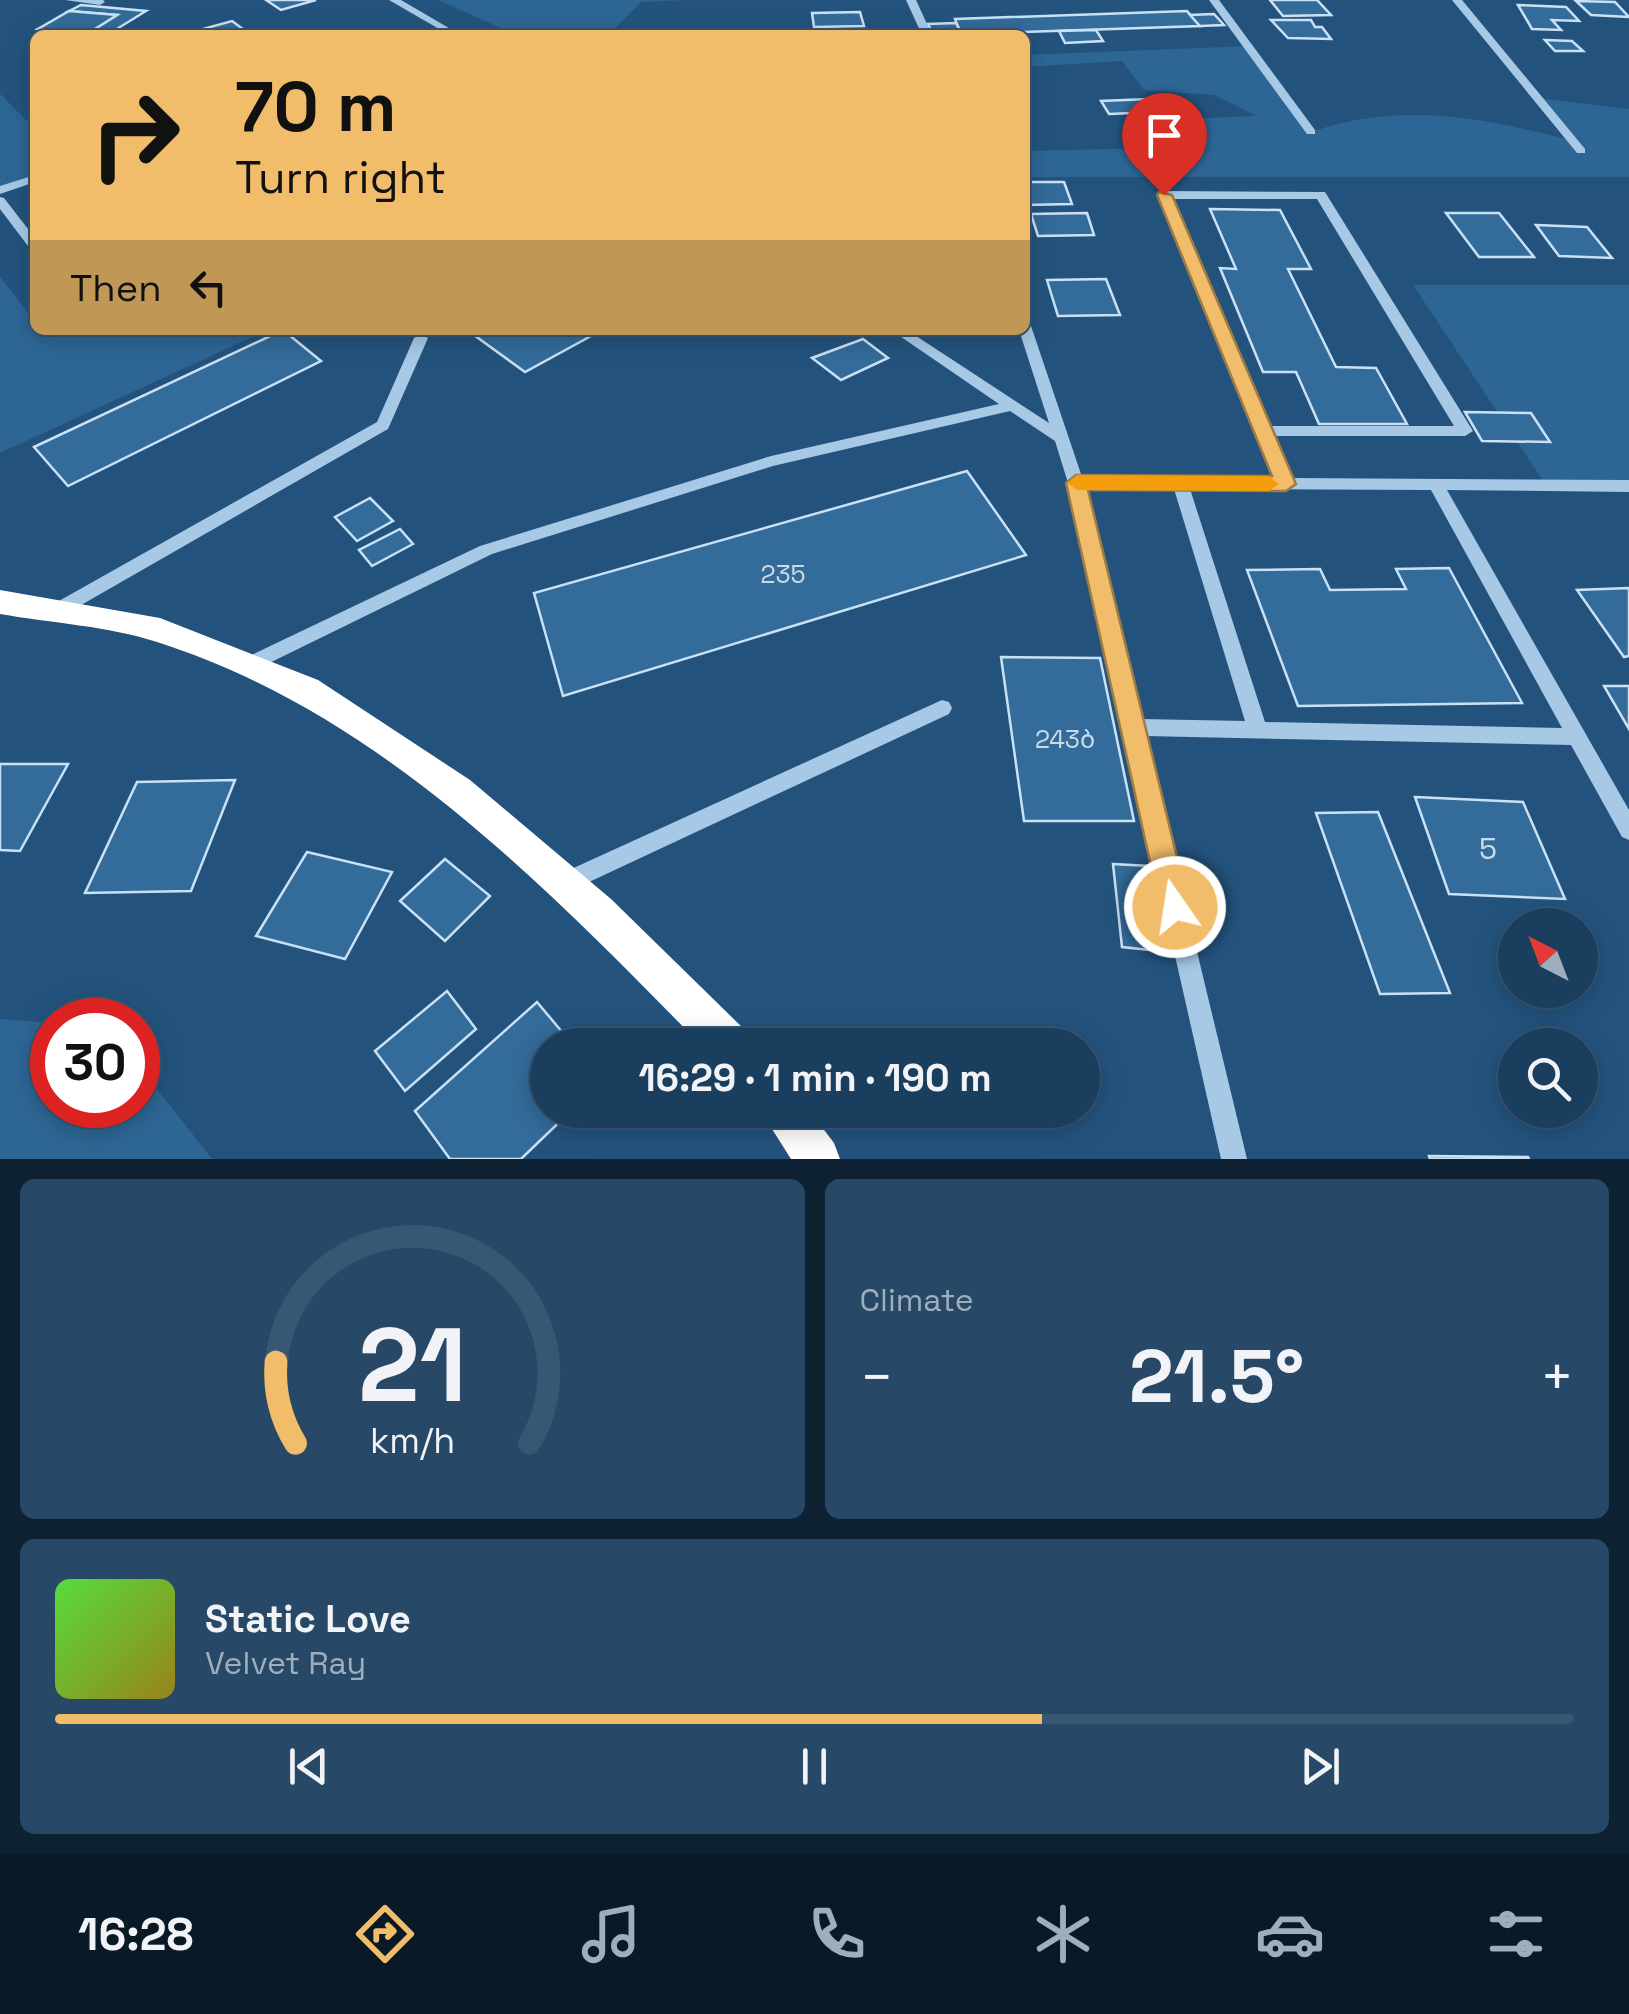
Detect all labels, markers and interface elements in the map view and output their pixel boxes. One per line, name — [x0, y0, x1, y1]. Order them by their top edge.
text: 70 m — [235, 62, 396, 151]
icon: right — [70, 70, 200, 200]
pin — [1122, 93, 1207, 196]
icon: arrive — [1137, 108, 1192, 163]
text: Turn right — [235, 149, 446, 206]
icon: left — [181, 260, 236, 315]
text: Then — [70, 264, 161, 312]
house number: 235 — [760, 558, 806, 590]
house number: 243ბ — [1035, 723, 1095, 755]
house number: 5 — [1479, 829, 1497, 868]
position arrow — [1123, 855, 1227, 959]
north arrow — [1498, 908, 1598, 1008]
map controls — [1498, 908, 1598, 1128]
speed limit sign: 30 — [30, 998, 160, 1128]
button: search — [1498, 1028, 1598, 1128]
text: 16:29 · 1 min · 190 m — [638, 1054, 992, 1102]
text: Climate — [860, 1280, 974, 1320]
text: 21 — [358, 1299, 467, 1431]
text: 21.5° — [1129, 1328, 1304, 1424]
text: − — [860, 1342, 894, 1412]
text: + — [1540, 1342, 1574, 1412]
text: km/h — [370, 1418, 455, 1463]
text: Static Love — [205, 1595, 411, 1643]
text: Velvet Ray — [205, 1643, 366, 1683]
icon: previous — [281, 1739, 336, 1794]
icon: pause — [787, 1739, 842, 1794]
icon: next — [1293, 1739, 1348, 1794]
icon: directions — [350, 1899, 420, 1969]
icon: music — [576, 1899, 646, 1969]
icon: phone — [802, 1899, 872, 1969]
icon: climate — [1028, 1899, 1098, 1969]
icon: car — [1255, 1899, 1325, 1969]
icon: filters — [1481, 1899, 1551, 1969]
text: 16:28 — [78, 1906, 193, 1963]

